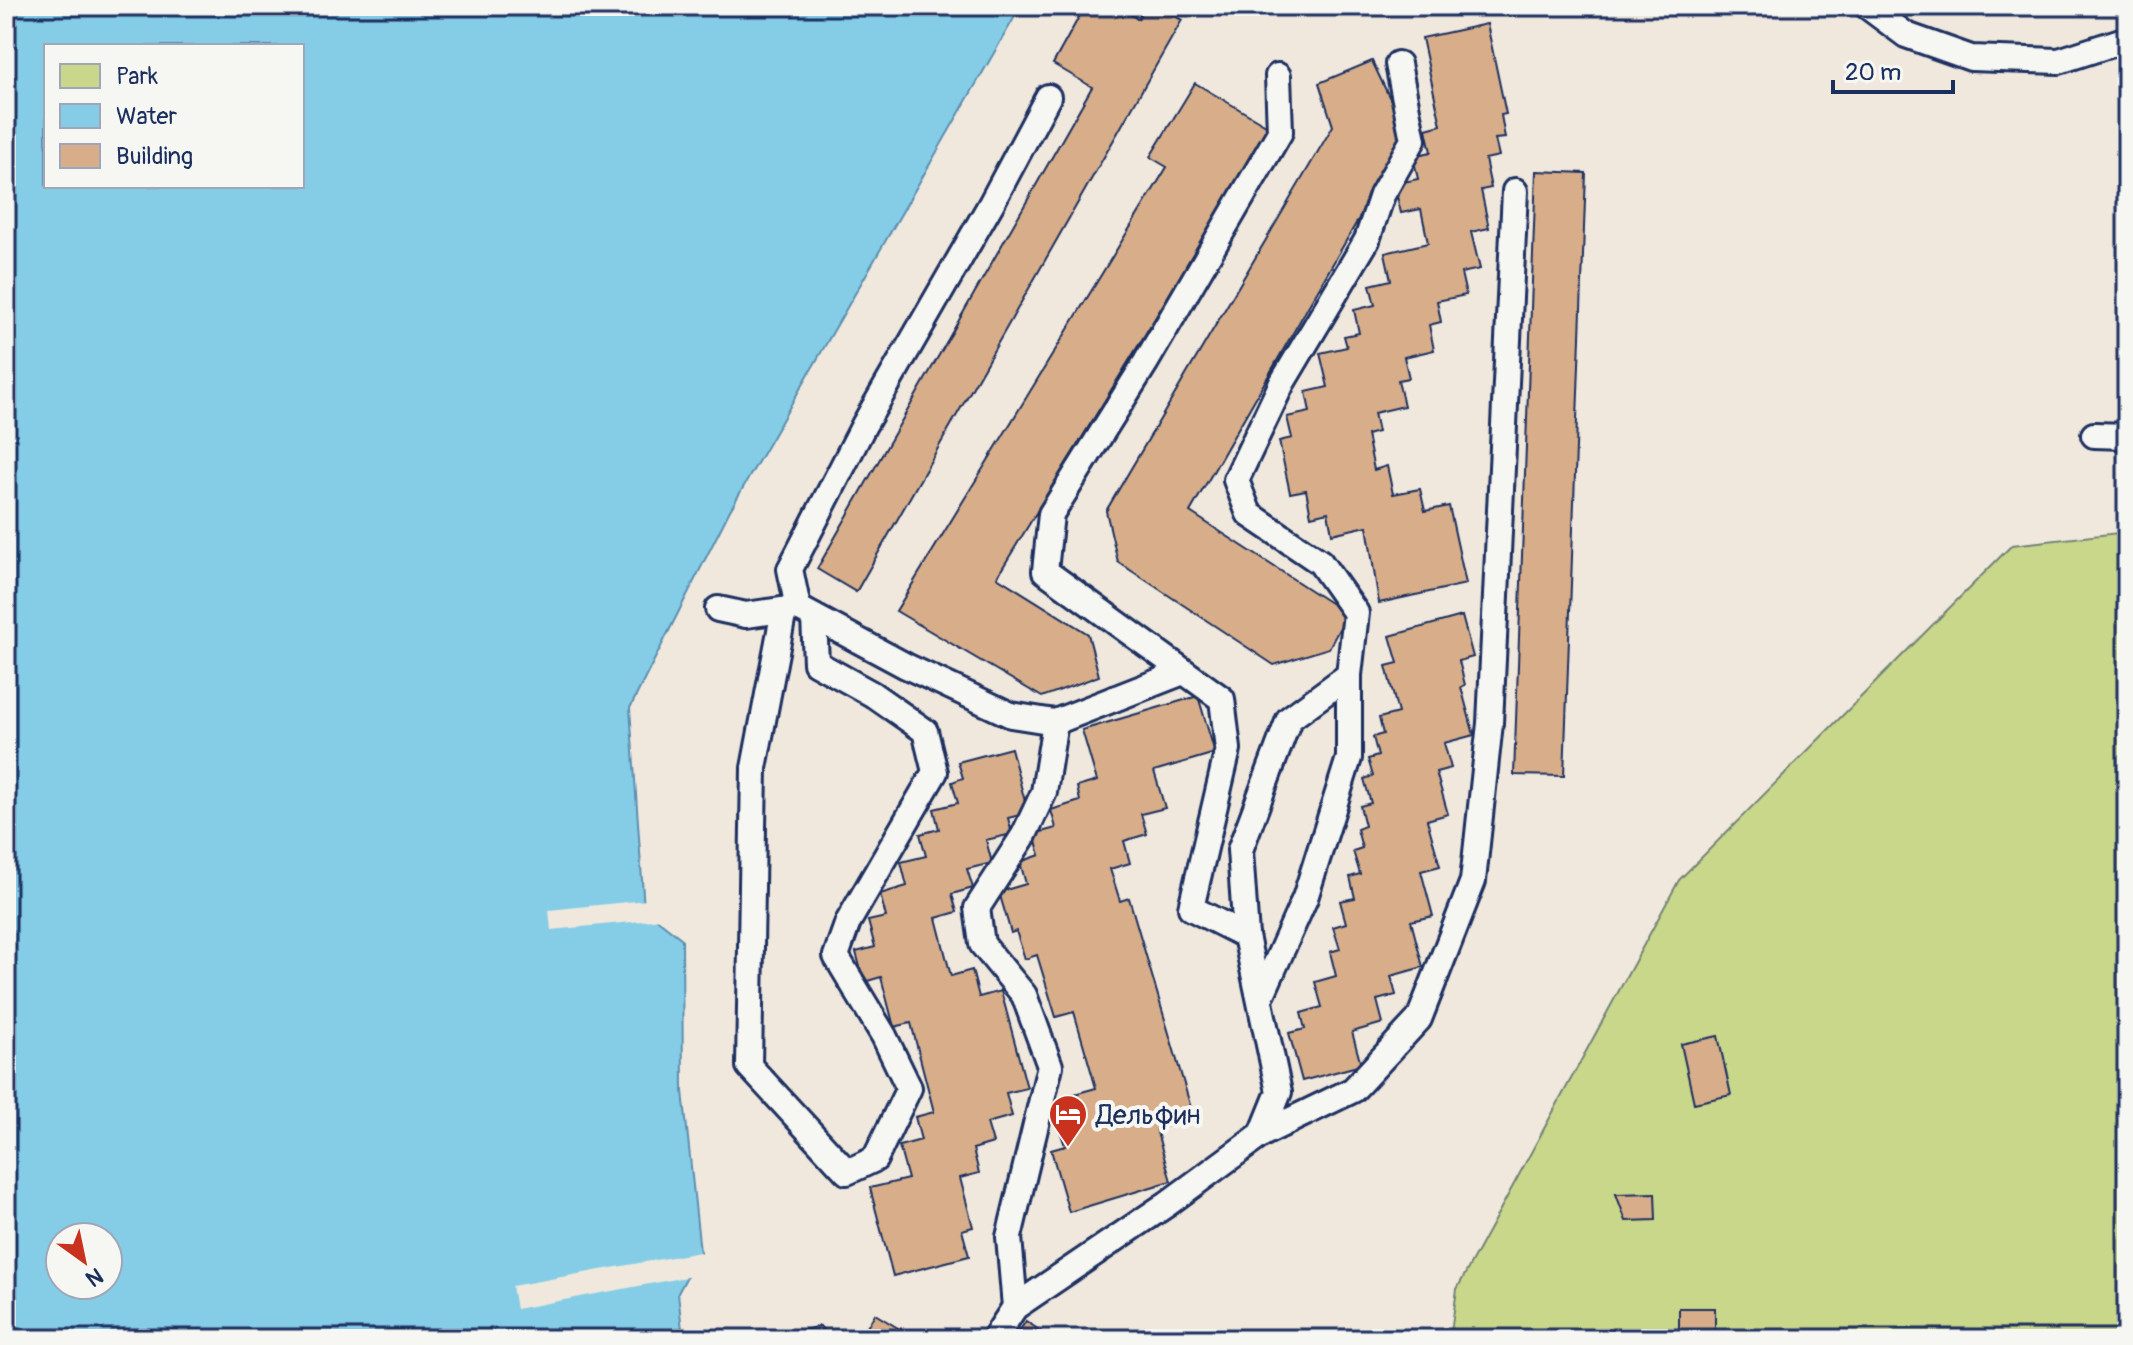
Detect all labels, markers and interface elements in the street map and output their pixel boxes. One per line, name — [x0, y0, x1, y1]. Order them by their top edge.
legend — [44, 44, 304, 188]
scale bar — [1833, 44, 1953, 94]
text: 20 m — [1845, 58, 1901, 87]
text: Park — [116, 62, 158, 91]
text: Water — [116, 102, 177, 131]
text: Building — [116, 142, 193, 171]
hotel icon: Дельфин — [1047, 1093, 1089, 1148]
place label: Дельфин — [1095, 1098, 1200, 1133]
north arrow — [44, 1221, 124, 1301]
text: N — [80, 1261, 108, 1293]

